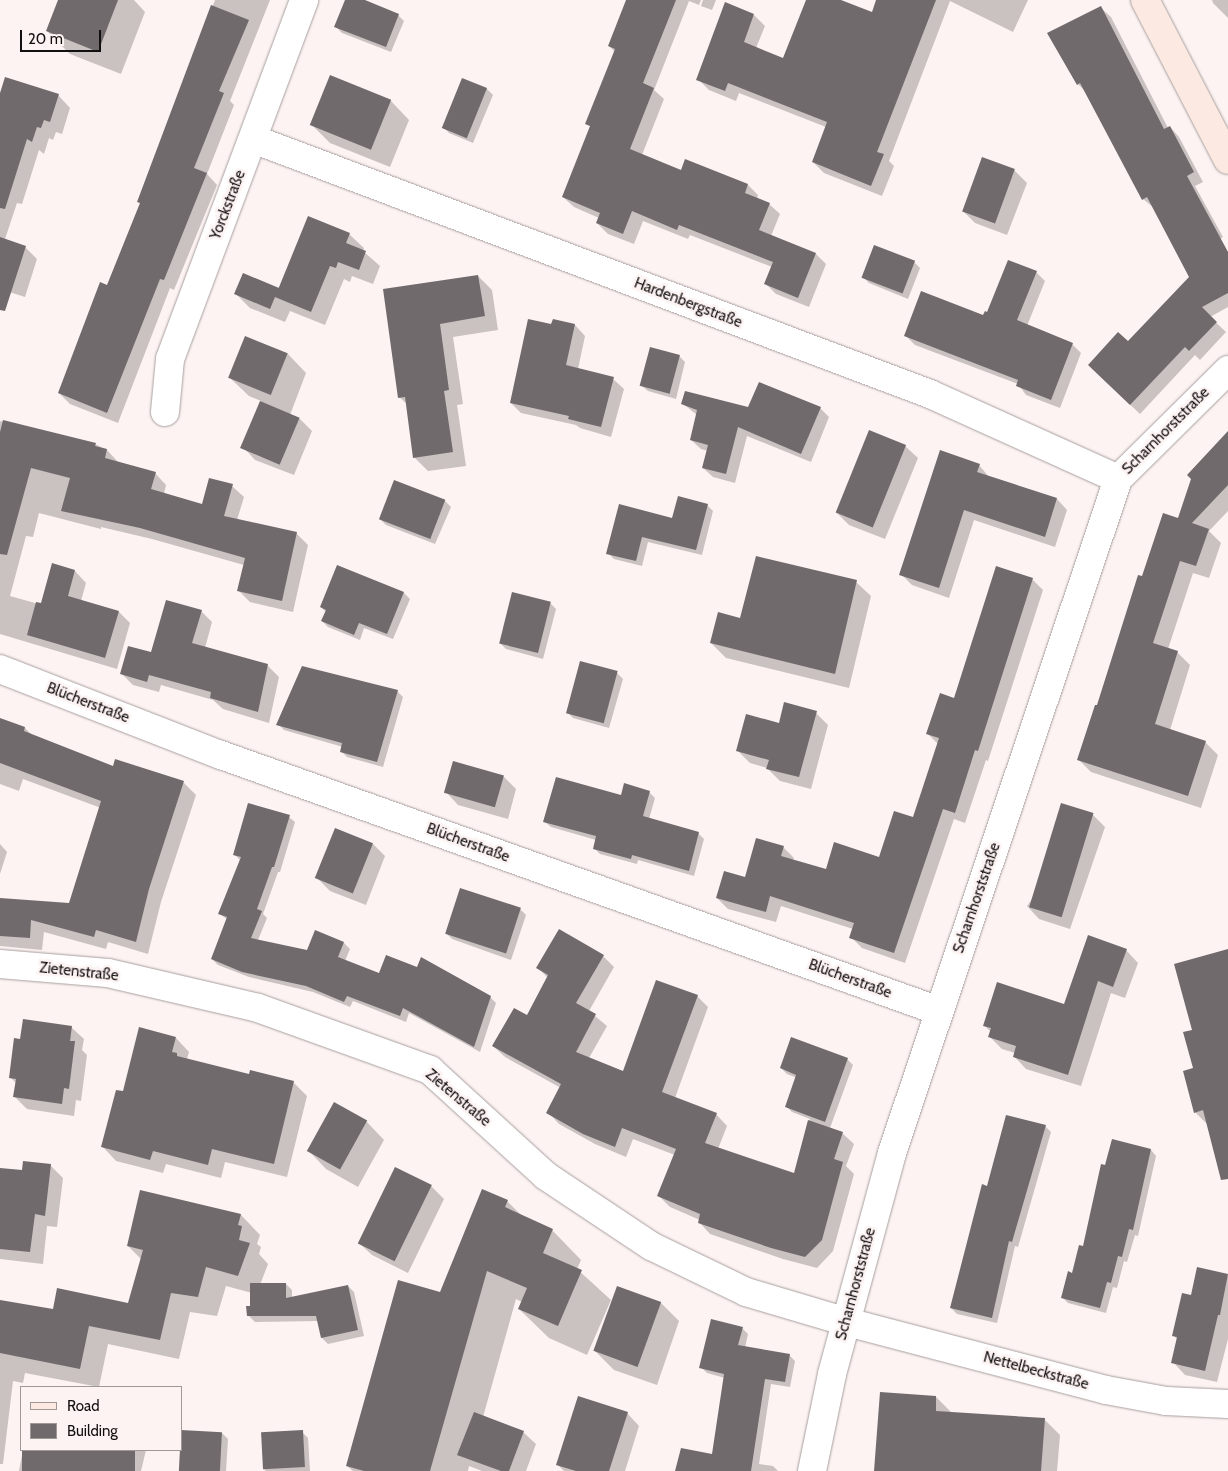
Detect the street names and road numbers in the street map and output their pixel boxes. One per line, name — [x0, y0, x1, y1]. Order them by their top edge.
street label: Yorckstraße — [207, 168, 249, 242]
street label: Hardenbergstraße — [632, 274, 744, 332]
street label: Scharnhorststraße — [1119, 384, 1213, 478]
street label: Blücherstraße — [44, 679, 132, 727]
street label: Blücherstraße — [424, 820, 512, 866]
street label: Scharnhorststraße — [950, 840, 1004, 956]
street label: Blücherstraße — [806, 956, 894, 1002]
street label: Zietenstraße — [39, 959, 119, 985]
street label: Zietenstraße — [422, 1066, 494, 1130]
street label: Scharnhorststraße — [832, 1226, 880, 1342]
street label: Nettelbeckstraße — [981, 1348, 1091, 1394]

